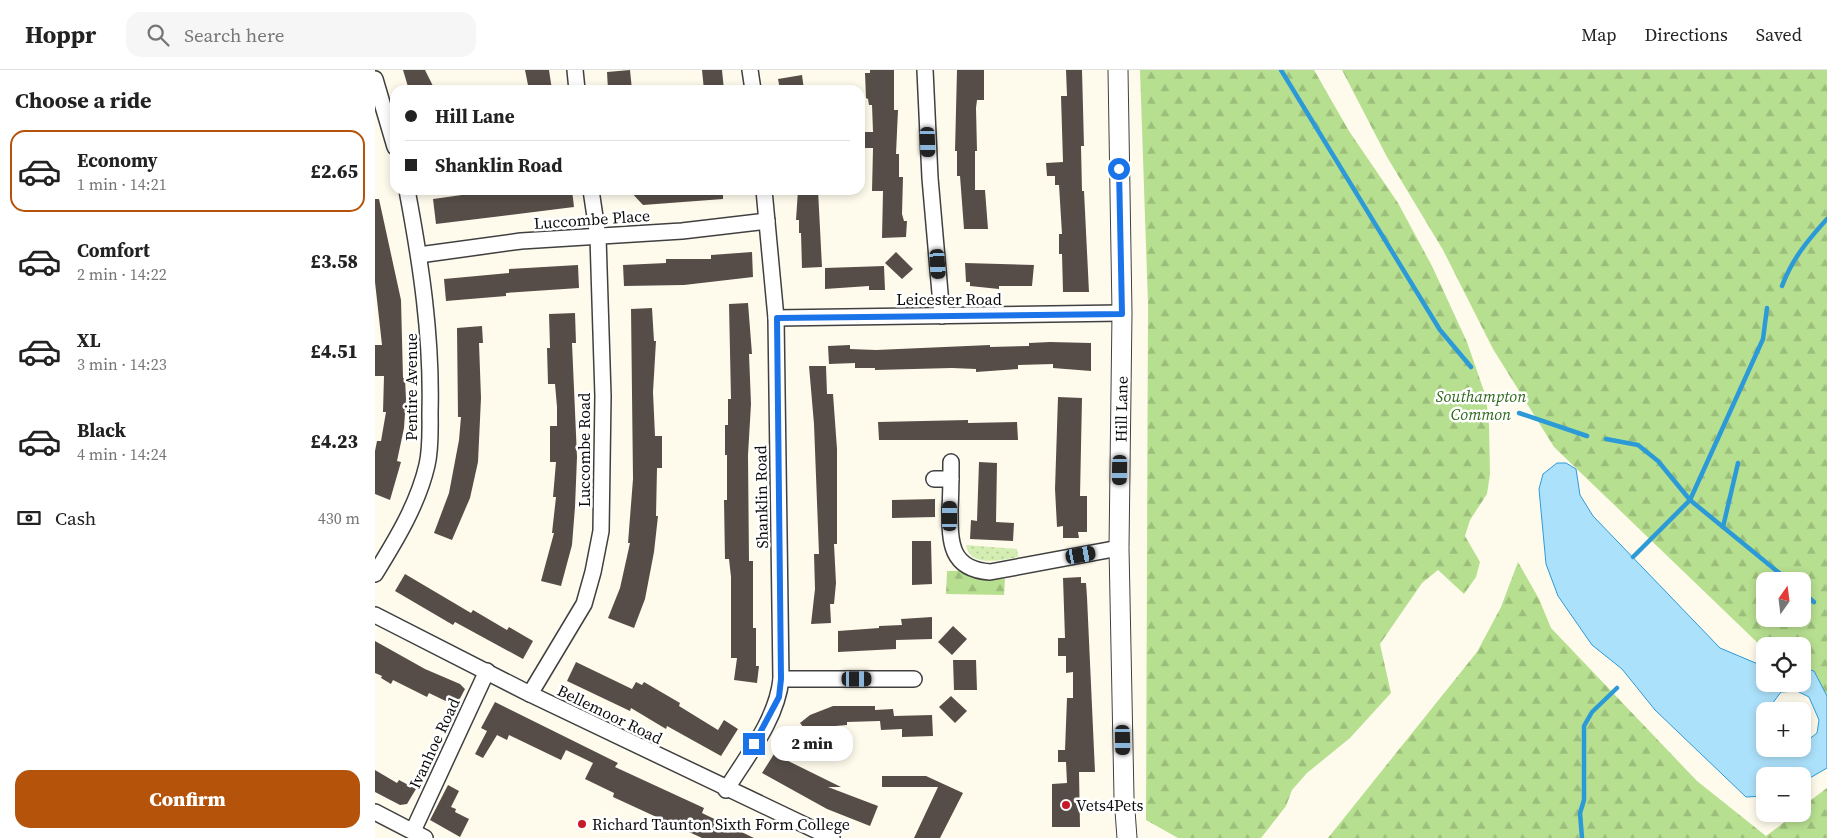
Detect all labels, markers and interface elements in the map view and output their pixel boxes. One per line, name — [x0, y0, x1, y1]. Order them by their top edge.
search box — [126, 12, 476, 57]
text: Hoppr — [25, 18, 96, 51]
icon: search — [144, 21, 172, 49]
text: Search here — [184, 22, 285, 48]
text: Map — [1581, 22, 1617, 47]
text: Directions — [1645, 22, 1728, 47]
text: Saved — [1756, 22, 1802, 47]
text: Choose a ride — [15, 85, 152, 115]
text: Hill Lane — [435, 103, 515, 129]
car — [919, 127, 936, 157]
text: Economy — [77, 147, 158, 173]
icon: car — [17, 149, 62, 194]
text: Shanklin Road — [435, 152, 562, 178]
text: £2.65 — [310, 158, 358, 184]
route start — [1108, 158, 1130, 180]
text: 1 min · 14:21 — [77, 173, 167, 195]
street label: Luccombe Place — [533, 204, 651, 234]
text: Comfort — [77, 237, 150, 263]
icon: car — [17, 239, 62, 284]
text: £3.58 — [310, 248, 358, 274]
car — [929, 249, 946, 279]
text: 2 min · 14:22 — [77, 263, 167, 285]
street label: Leicester Road — [896, 288, 1002, 310]
text: XL — [77, 327, 100, 353]
icon: car — [17, 329, 62, 374]
street label: Pentire Avenue — [400, 333, 422, 441]
text: £4.51 — [310, 338, 358, 364]
text: 3 min · 14:23 — [77, 353, 167, 375]
street label: Hill Lane — [1109, 376, 1133, 442]
park label: Southampton Common — [1436, 385, 1526, 425]
street label: Luccombe Road — [573, 393, 595, 507]
text: Black — [77, 417, 126, 443]
icon: car — [17, 419, 62, 464]
text: £4.23 — [310, 428, 358, 454]
text: 4 min · 14:24 — [77, 443, 167, 465]
street label: Shanklin Road — [749, 445, 773, 549]
car — [1112, 455, 1127, 485]
car — [942, 501, 957, 531]
icon: cash — [15, 504, 43, 532]
text: Cash — [55, 505, 96, 531]
text: 430 m — [318, 507, 360, 529]
car — [1064, 545, 1097, 565]
north arrow — [1756, 572, 1811, 628]
map controls — [1756, 572, 1811, 822]
button: locate — [1756, 637, 1811, 692]
car — [842, 672, 872, 687]
street label: Bellemoor Road — [554, 679, 666, 749]
street label: Ivanhoe Road — [403, 694, 465, 792]
button: + — [1756, 702, 1811, 757]
car — [1115, 725, 1130, 755]
callout: 2 min — [771, 726, 854, 762]
text: 2 min — [791, 732, 833, 754]
route end — [743, 733, 765, 755]
button: − — [1756, 767, 1811, 822]
button: Confirm — [15, 770, 360, 828]
place label: Vets4Pets — [1076, 794, 1143, 816]
marker: Vets4Pets — [1060, 799, 1072, 811]
place label: Richard Taunton Sixth Form College — [592, 813, 850, 835]
marker: Richard Taunton Sixth Form College — [576, 818, 588, 830]

